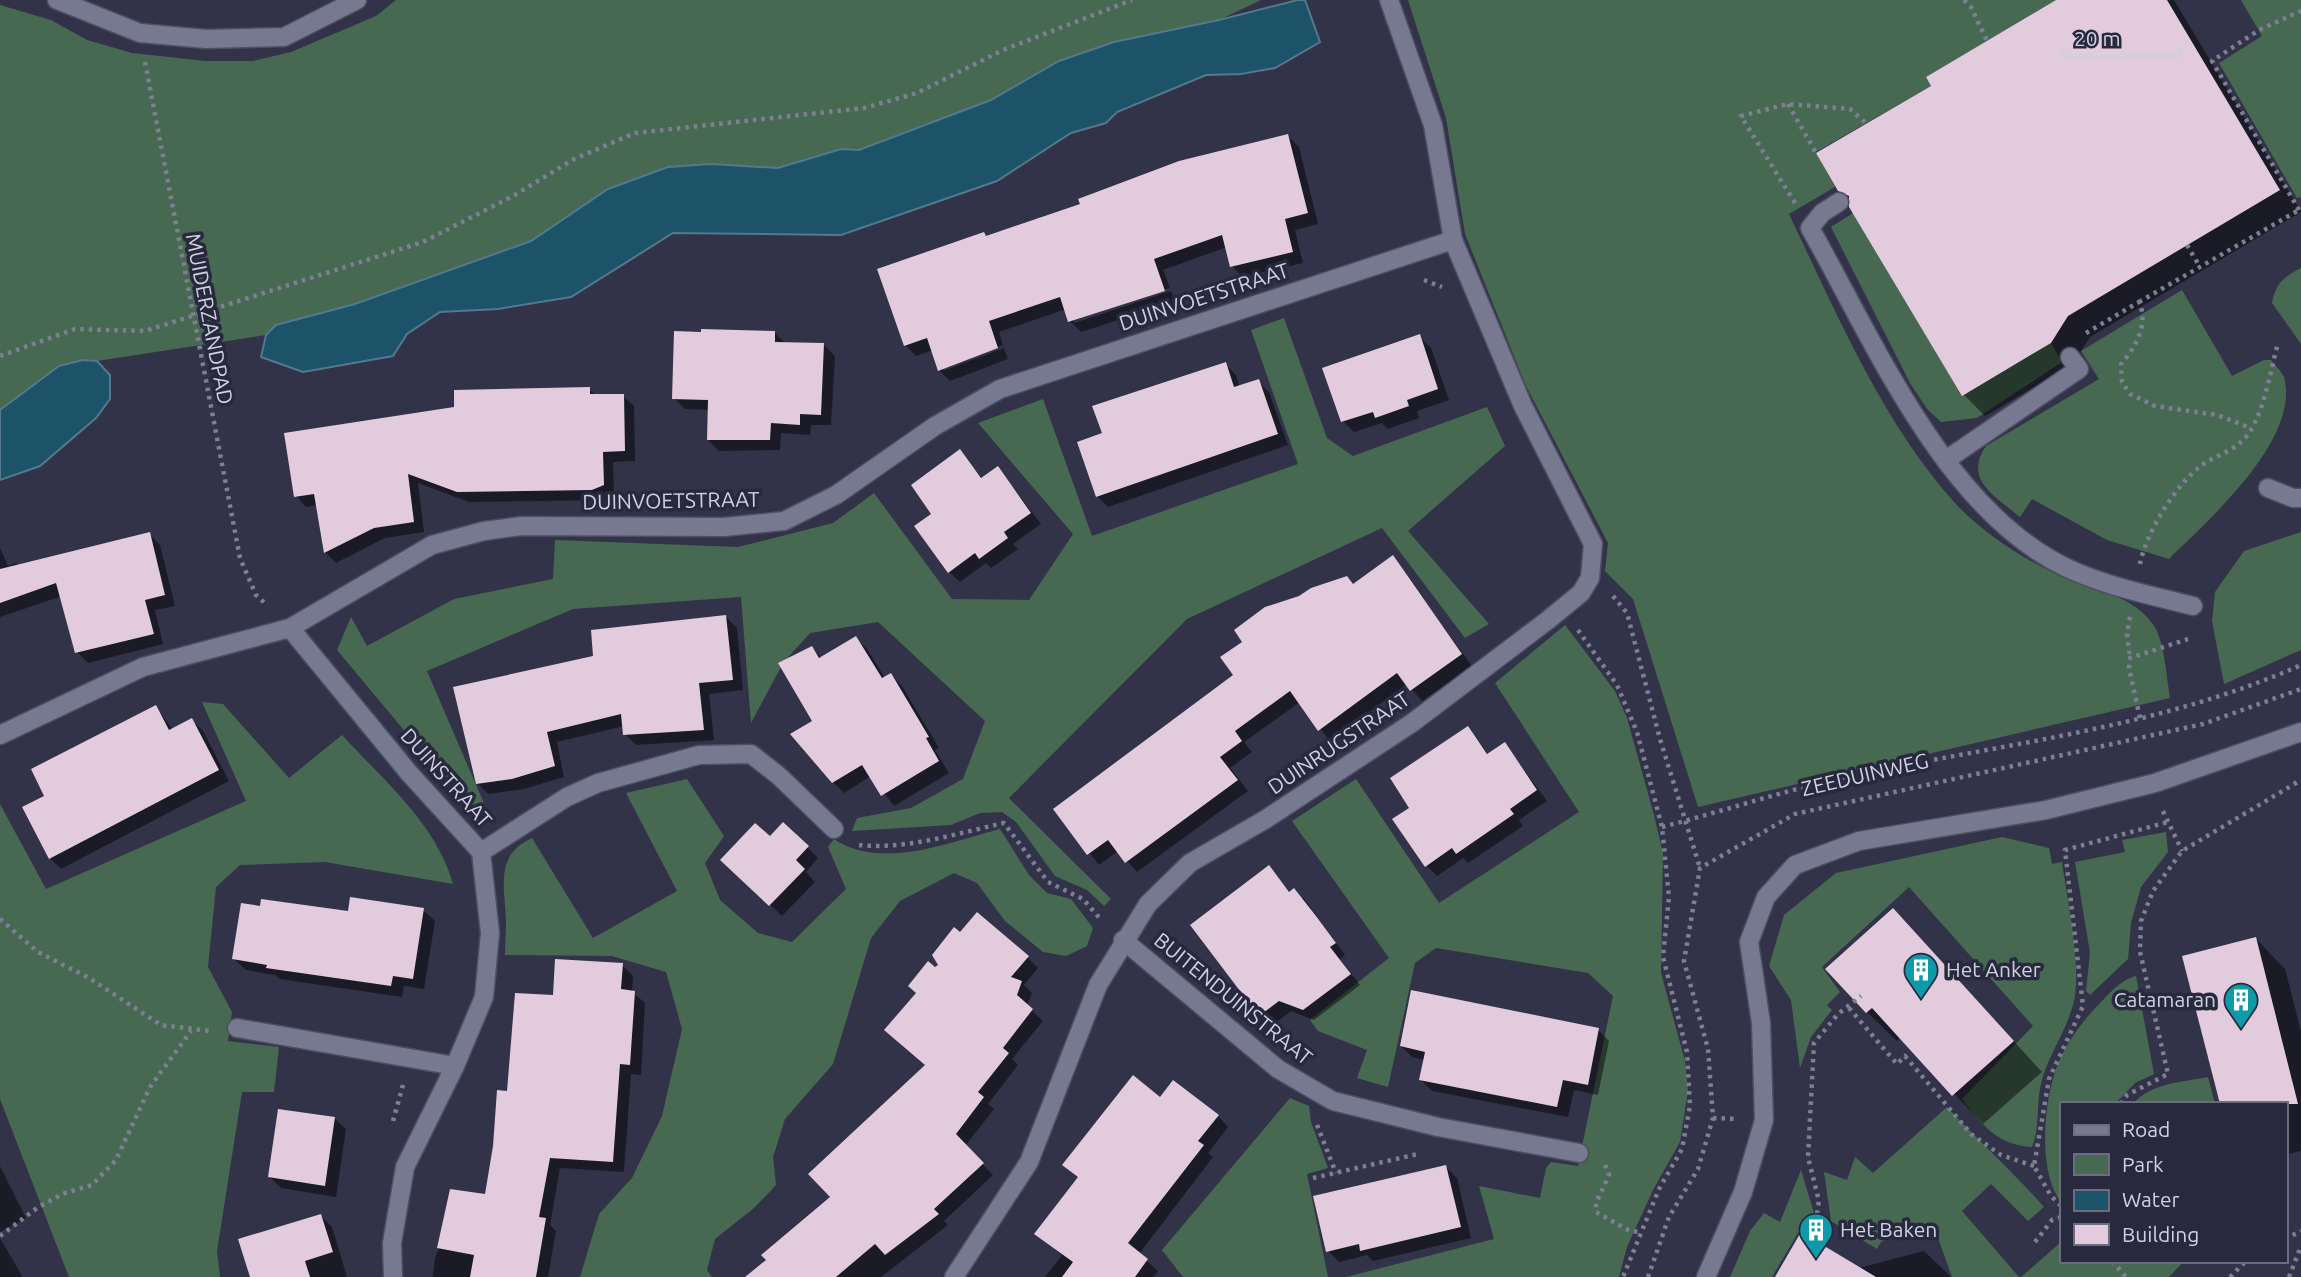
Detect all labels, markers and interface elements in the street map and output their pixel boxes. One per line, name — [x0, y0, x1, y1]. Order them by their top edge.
scale bar — [2063, 14, 2180, 58]
text: 20 m — [2074, 26, 2121, 50]
street label: MUIDERZANDPAD — [182, 231, 238, 406]
street label: DUINVOETSTRAAT — [1116, 257, 1292, 335]
street label: DUINVOETSTRAAT — [582, 486, 760, 514]
street label: DUINRUGSTRAAT — [1263, 686, 1414, 798]
street label: DUINSTRAAT — [396, 723, 497, 832]
street label: ZEEDUINWEG — [1799, 748, 1931, 800]
street label: BUITENDUINSTRAAT — [1150, 927, 1318, 1069]
building icon: Het Anker — [1902, 951, 1940, 1000]
place label: Het Anker — [1946, 957, 2041, 981]
building icon: Catamaran — [2222, 981, 2260, 1030]
place label: Catamaran — [2114, 987, 2216, 1011]
legend — [2060, 1102, 2287, 1263]
text: Road — [2122, 1117, 2170, 1141]
text: Park — [2122, 1152, 2164, 1176]
text: Water — [2122, 1187, 2180, 1211]
building icon: Het Baken — [1797, 1211, 1835, 1260]
place label: Het Baken — [1840, 1217, 1937, 1241]
text: Building — [2122, 1222, 2199, 1246]

